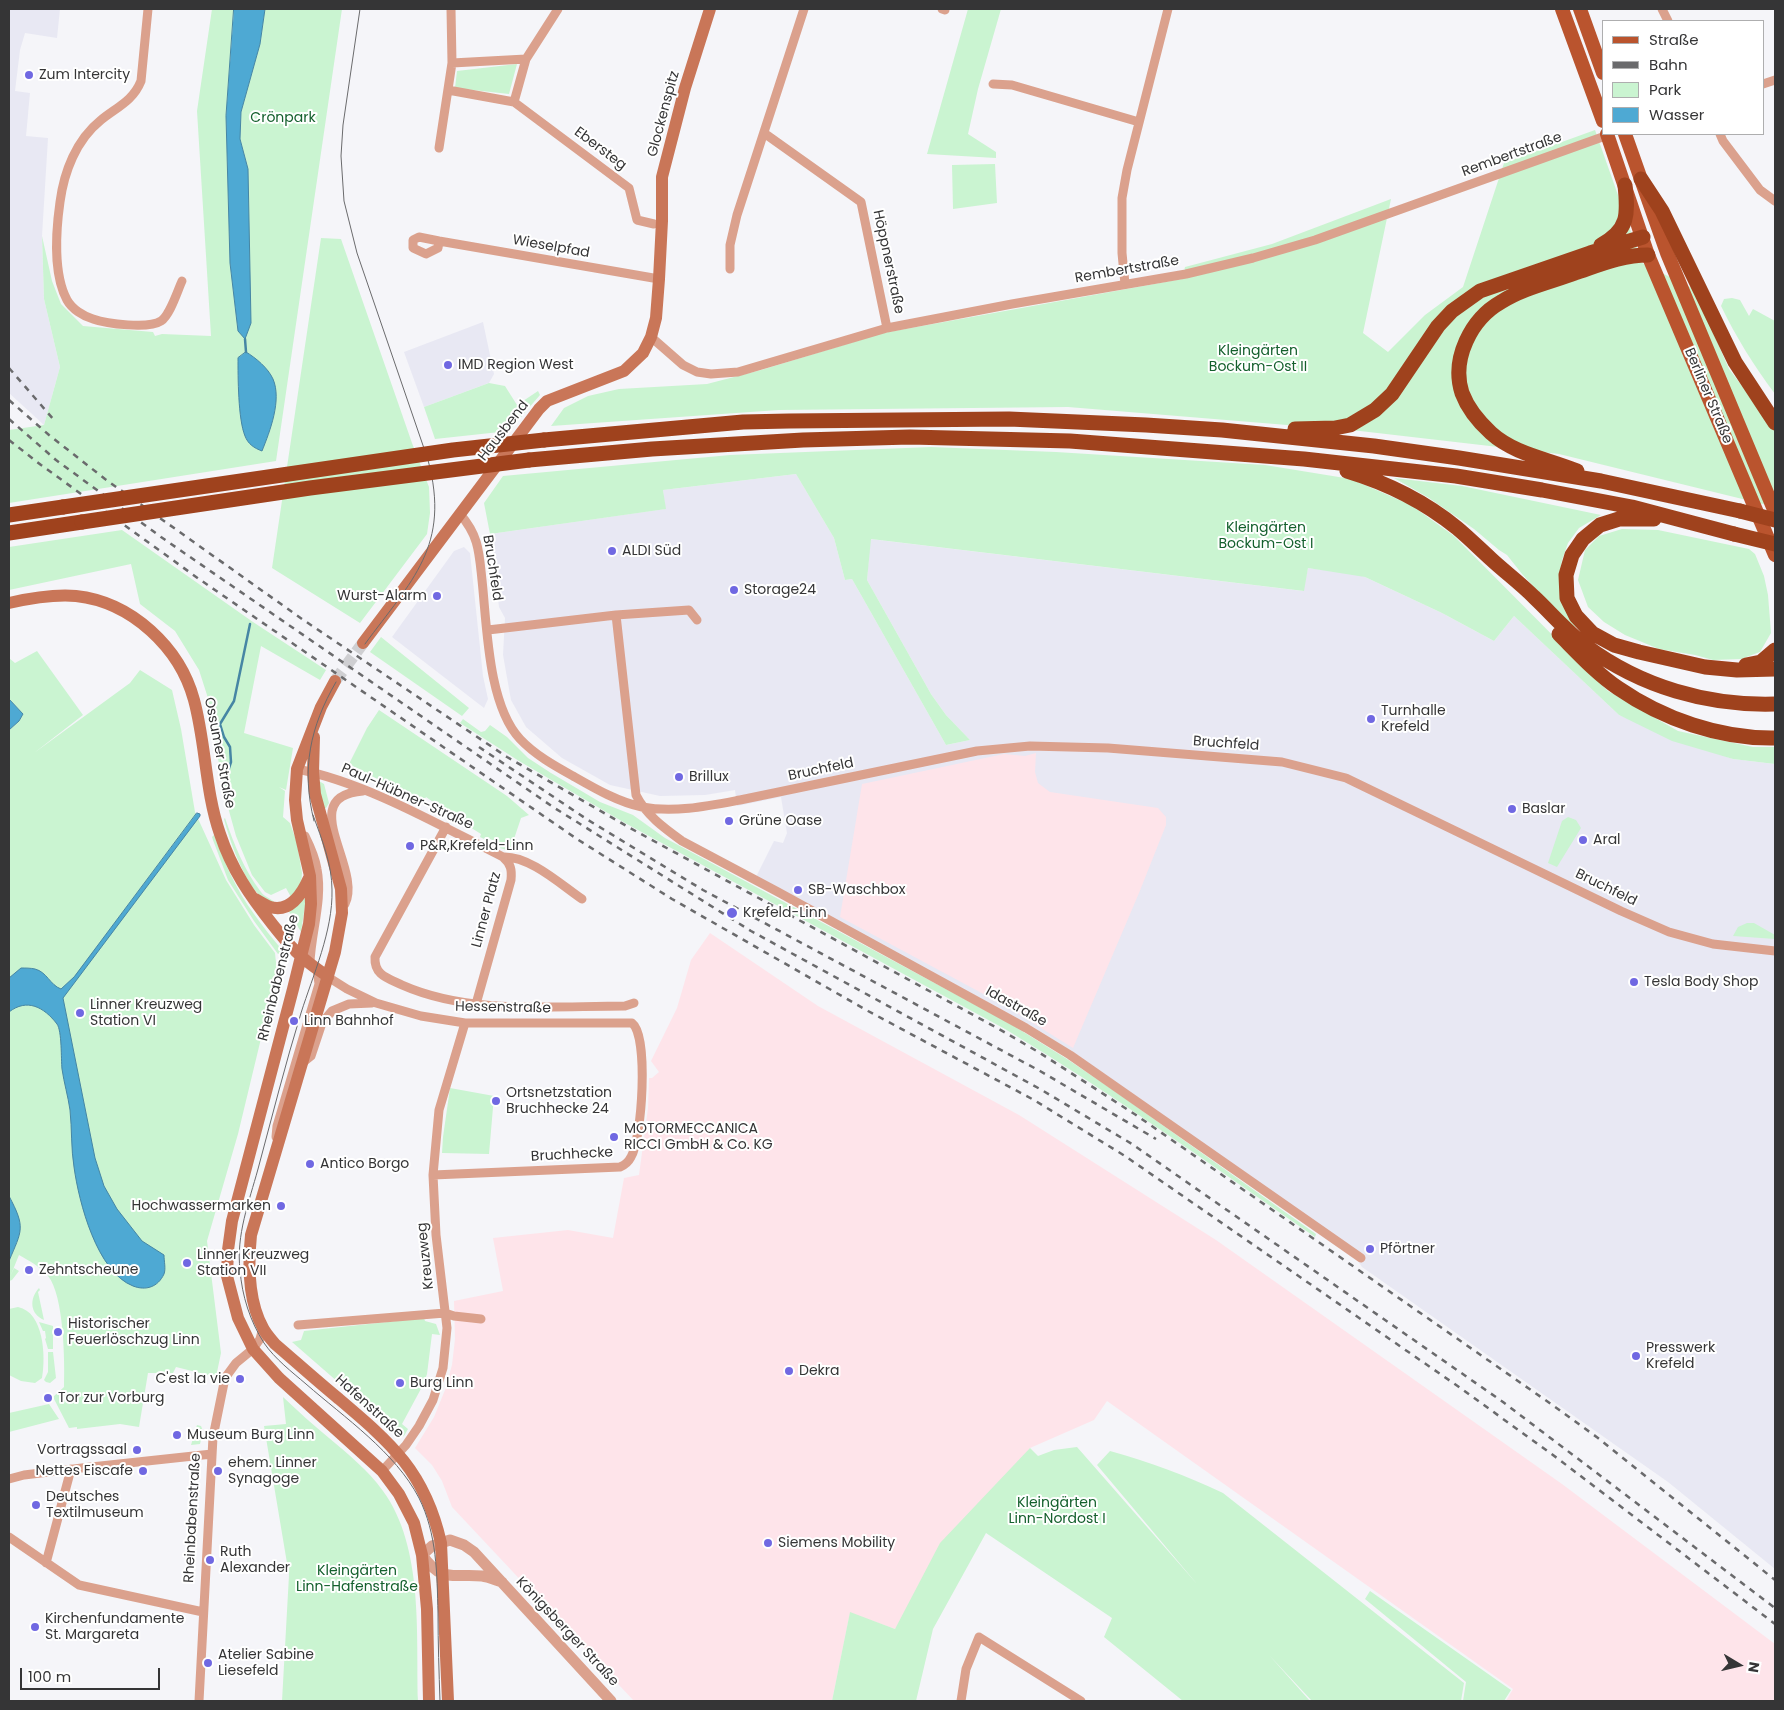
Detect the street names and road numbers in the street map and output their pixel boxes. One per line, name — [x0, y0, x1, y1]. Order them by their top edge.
street label: Glockenspitz — [644, 69, 684, 159]
street label: Ebersteg — [571, 124, 629, 174]
street label: Rembertstraße — [1460, 129, 1564, 181]
street label: Höppnerstraße — [869, 209, 907, 315]
street label: Wieselpfad — [511, 232, 591, 262]
street label: Rembertstraße — [1074, 253, 1180, 287]
street label: Berliner Straße — [1680, 346, 1736, 446]
street label: Hausbend — [475, 397, 533, 465]
street label: Bruchfeld — [479, 534, 505, 602]
street label: Ossumer Straße — [200, 696, 238, 810]
street label: Bruchfeld — [1192, 733, 1260, 755]
street label: Bruchfeld — [787, 755, 855, 785]
street label: Paul-Hübner-Straße — [338, 760, 476, 834]
street label: Bruchfeld — [1572, 866, 1640, 910]
street label: Linner Platz — [469, 870, 505, 950]
street label: Rheinbabenstraße — [255, 913, 303, 1043]
street label: Idastraße — [982, 983, 1050, 1031]
street label: Hessenstraße — [455, 999, 551, 1017]
street label: Bruchhecke — [530, 1144, 614, 1166]
street label: Kreuzweg — [414, 1222, 438, 1290]
street label: Hafenstraße — [331, 1372, 407, 1442]
street label: Rheinbabenstraße — [181, 1453, 205, 1583]
street label: Königsberger Straße — [512, 1574, 622, 1690]

